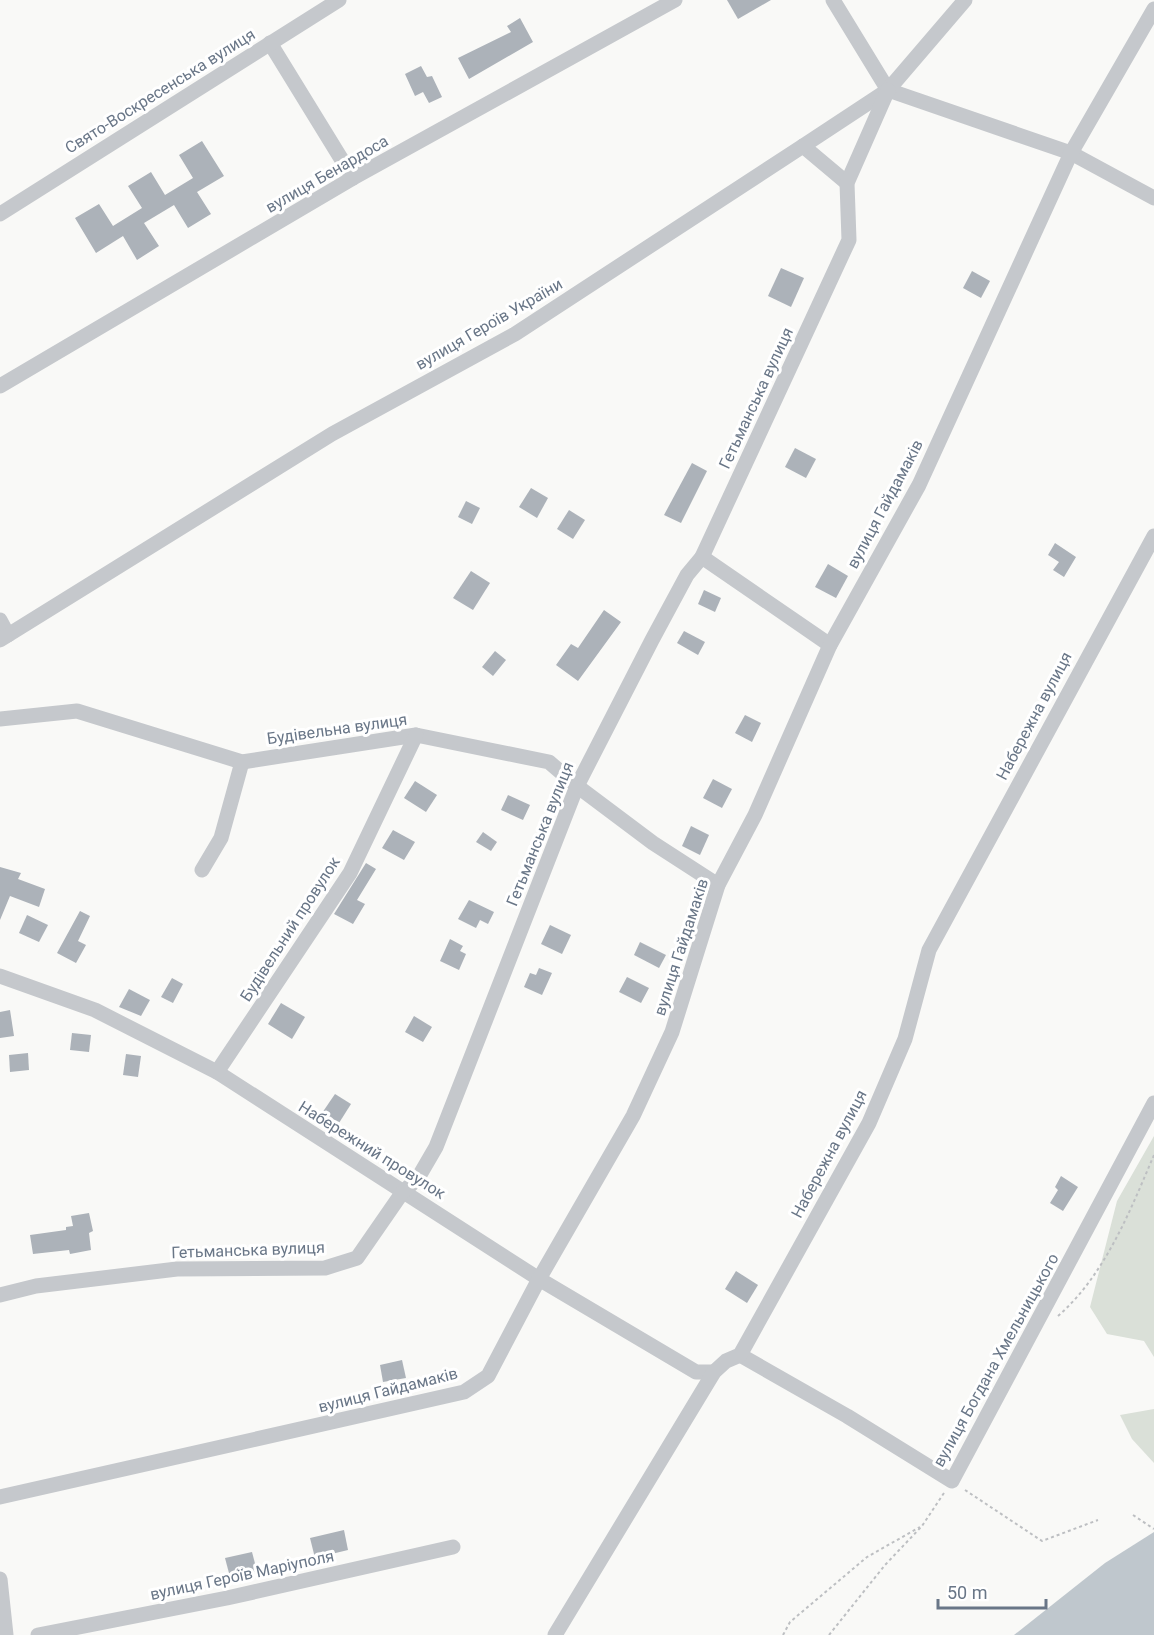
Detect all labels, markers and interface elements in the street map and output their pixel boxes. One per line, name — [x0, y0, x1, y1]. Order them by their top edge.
street label: Свято-Воскресенська вулиця — [61, 25, 259, 157]
street label: вулиця Бенардоса — [262, 131, 392, 217]
street label: вулиця Героїв України — [412, 274, 566, 374]
street label: Гетьманська вулиця — [715, 324, 797, 472]
street label: вулиця Гайдамаків — [843, 436, 927, 572]
street label: Набережна вулиця — [992, 649, 1076, 783]
street label: Будівельна вулиця — [266, 710, 408, 748]
street label: Гетьманська вулиця — [502, 759, 578, 909]
street label: Будівельний провулок — [236, 853, 344, 1005]
street label: вулиця Гайдамаків — [650, 876, 712, 1018]
street label: Набережна вулиця — [787, 1087, 871, 1221]
street label: Набережний провулок — [295, 1097, 449, 1203]
street label: Гетьманська вулиця — [171, 1238, 325, 1262]
street label: вулиця Богдана Хмельницького — [929, 1250, 1063, 1470]
street label: вулиця Гайдамаків — [316, 1363, 460, 1417]
street label: вулиця Героїв Маріуполя — [148, 1546, 336, 1604]
scale bar — [938, 1572, 1046, 1610]
text: 50 m — [947, 1582, 987, 1603]

